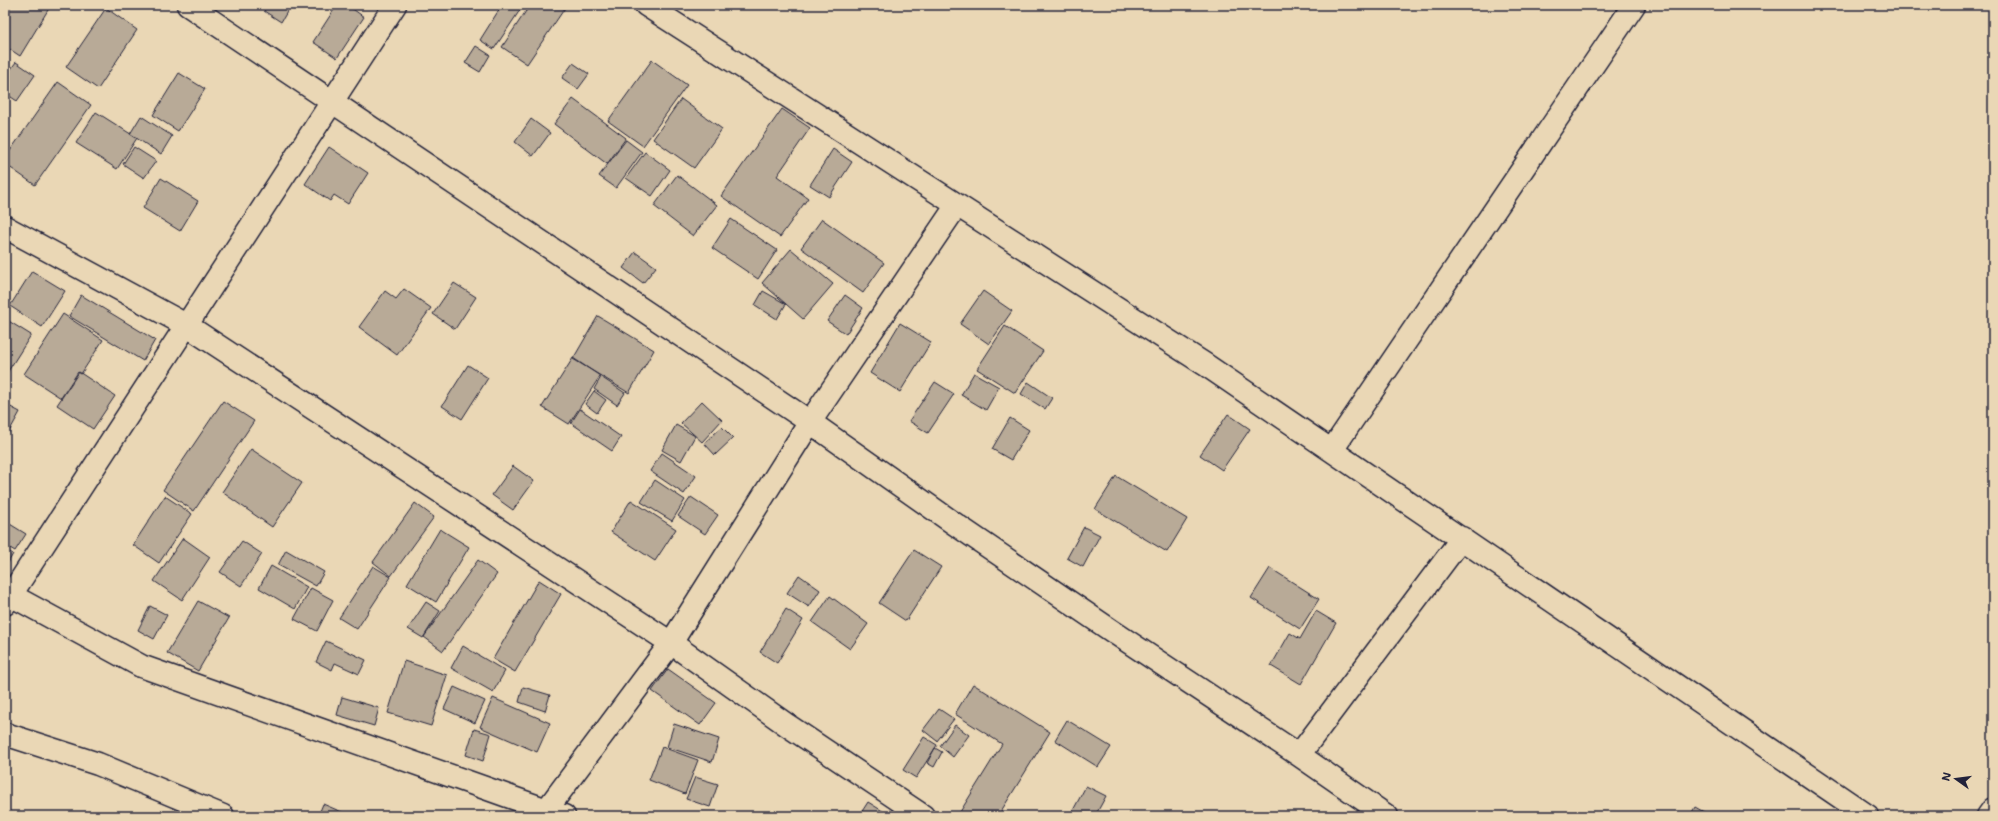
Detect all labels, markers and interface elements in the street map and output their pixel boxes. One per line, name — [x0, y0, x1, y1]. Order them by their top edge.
north arrow — [1936, 759, 1976, 799]
text: N — [1938, 770, 1955, 783]

